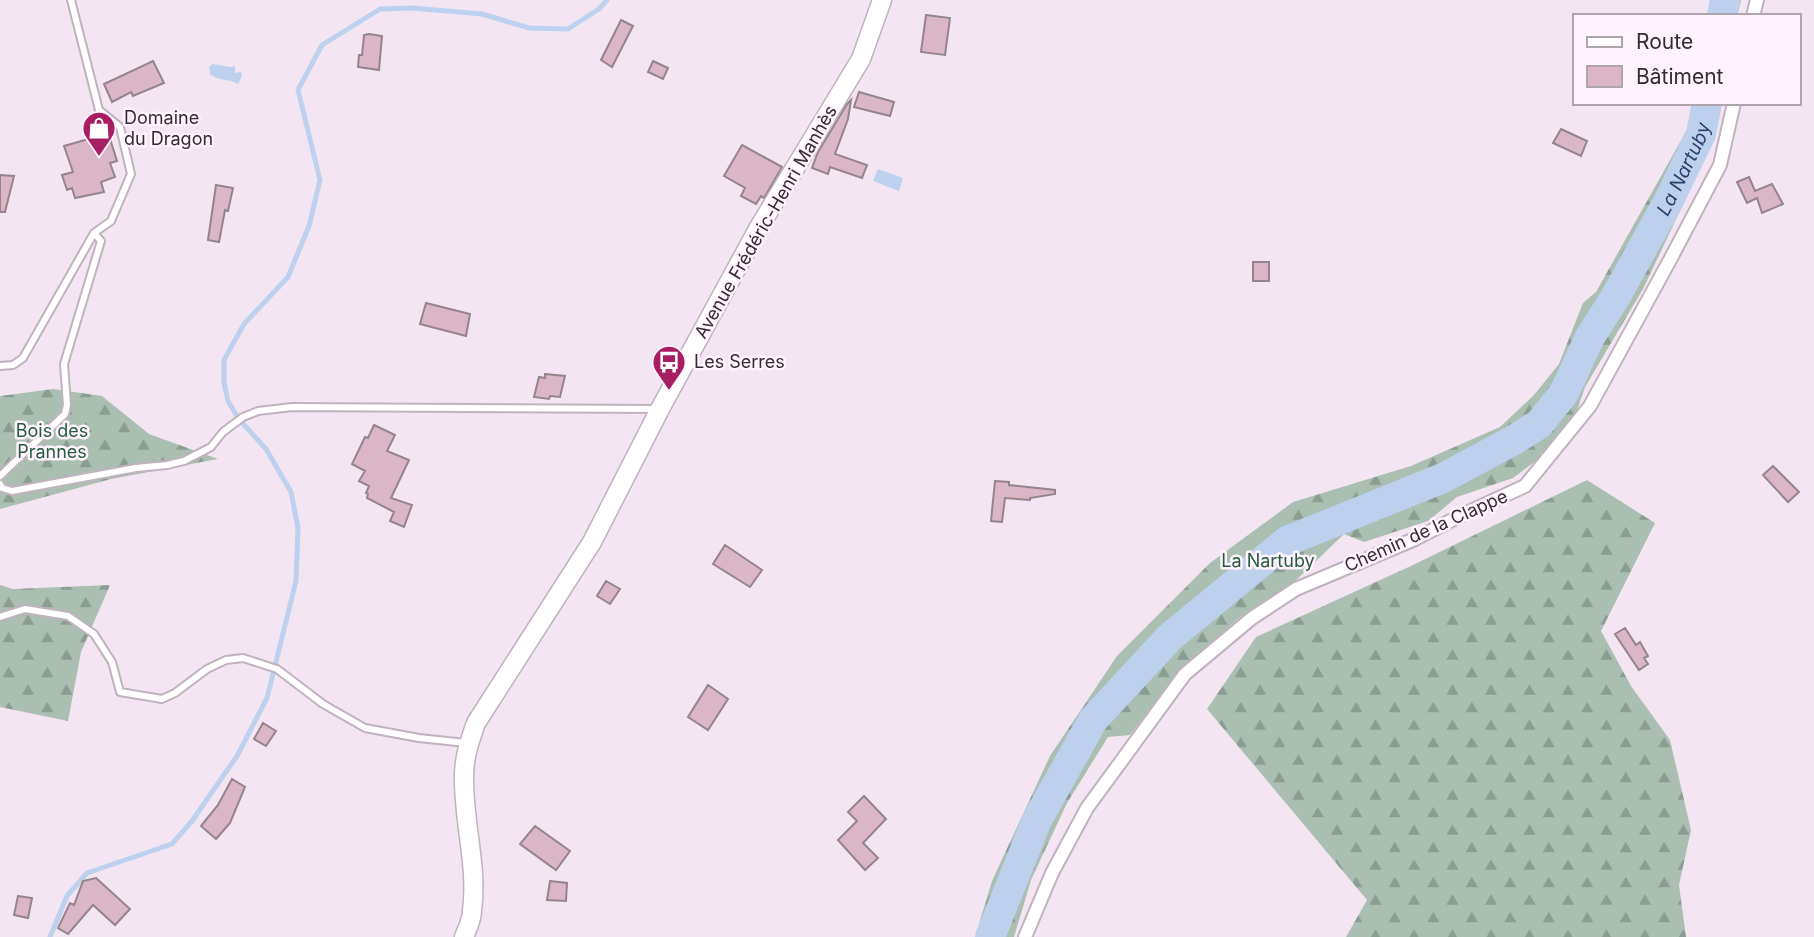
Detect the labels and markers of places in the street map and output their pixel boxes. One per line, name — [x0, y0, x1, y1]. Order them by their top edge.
place label: Domaine du Dragon — [124, 107, 213, 149]
shop icon: Domaine du Dragon — [80, 109, 118, 158]
bus stop icon: Les Serres — [650, 343, 688, 392]
place label: Les Serres — [694, 351, 785, 372]

